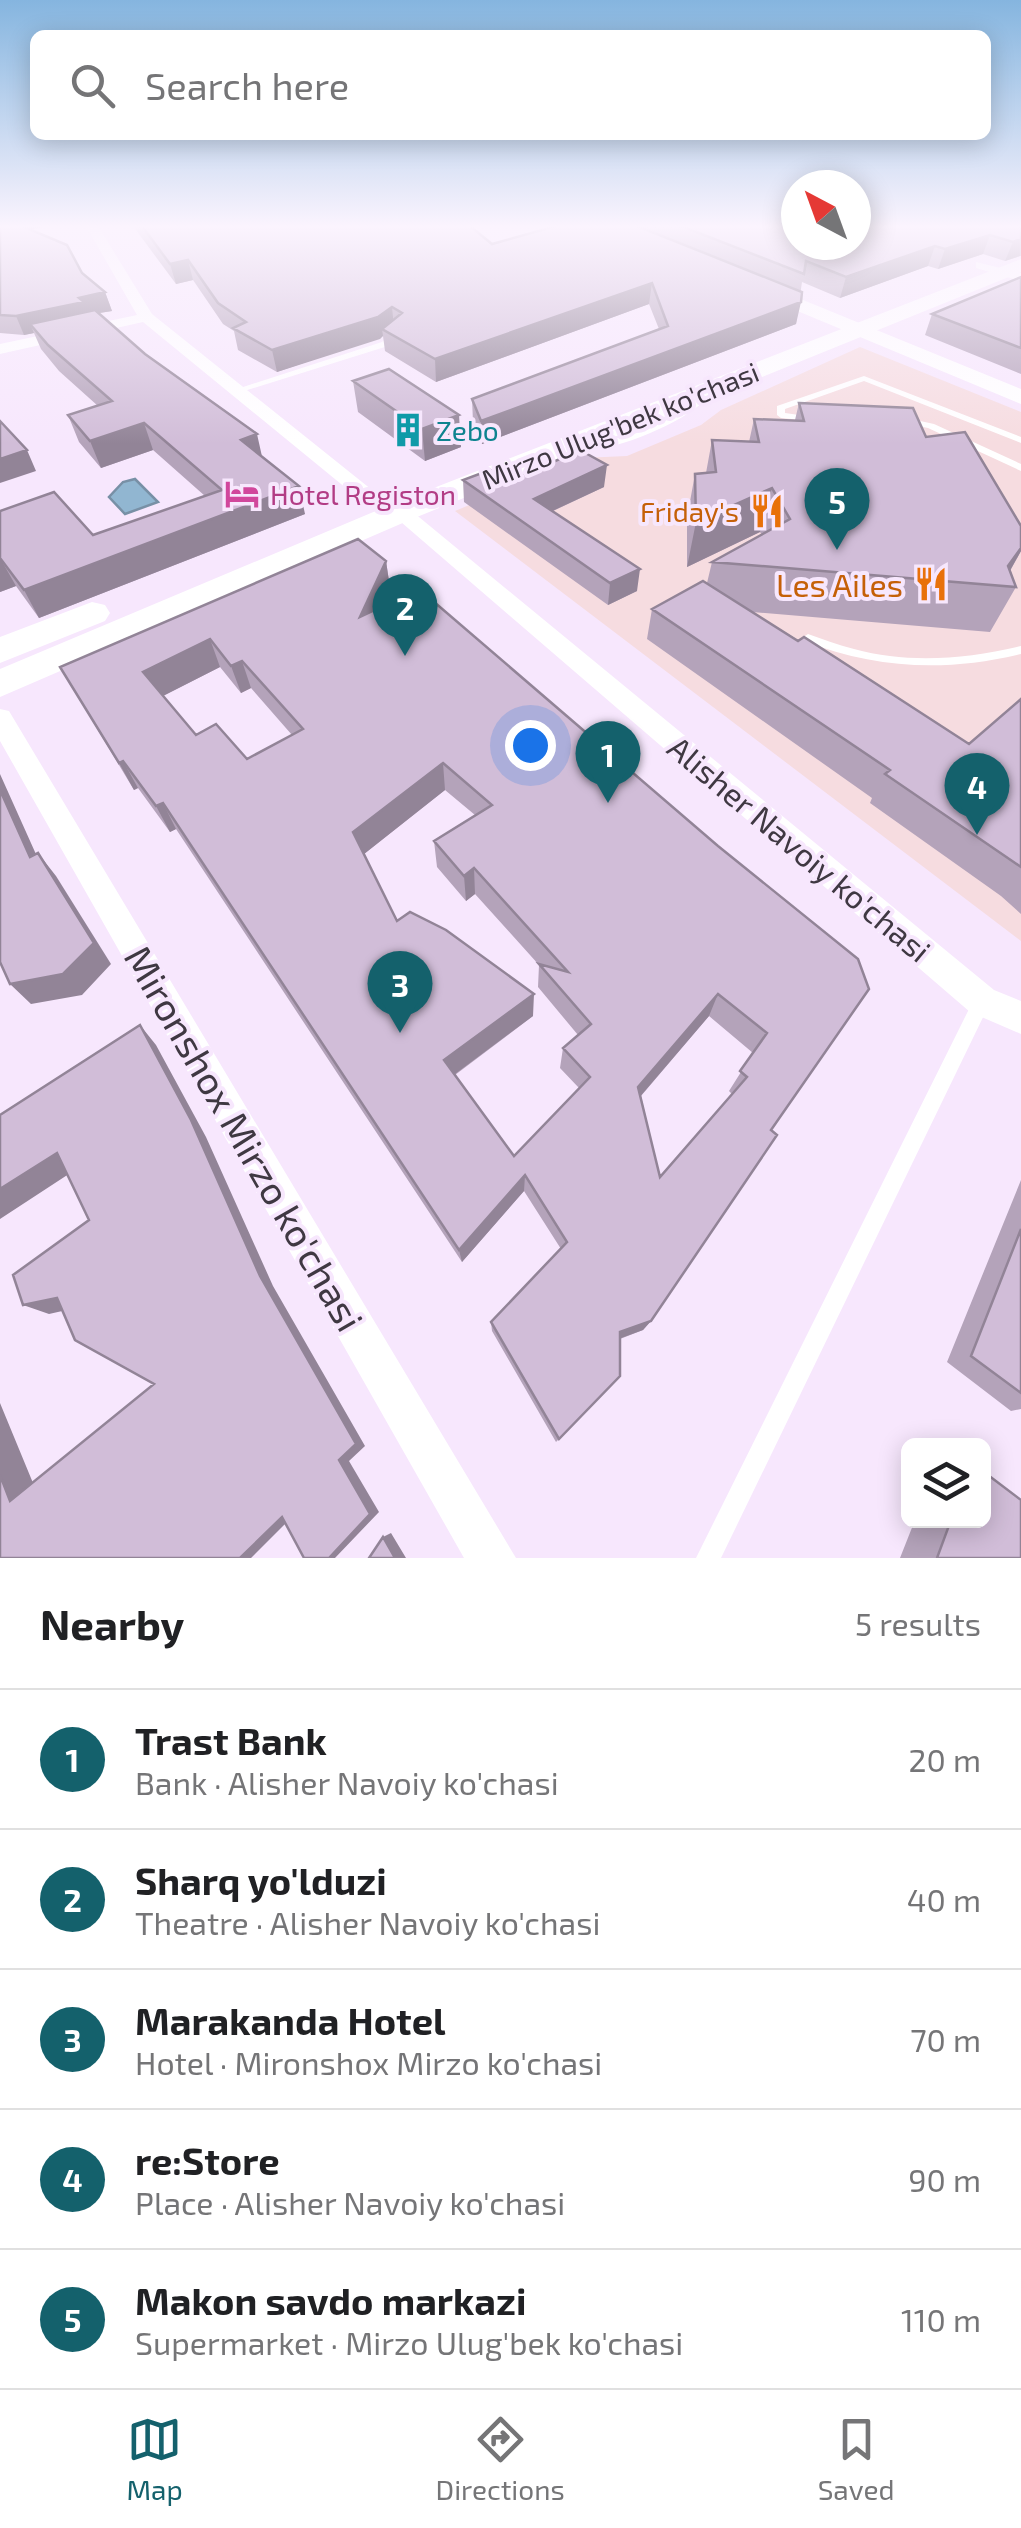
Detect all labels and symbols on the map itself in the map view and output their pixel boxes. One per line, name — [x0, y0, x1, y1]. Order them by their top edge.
north arrow — [781, 170, 871, 260]
street label: Mirzo Ulug'bek ko'chasi — [476, 354, 764, 496]
building icon: Zebo — [389, 411, 427, 449]
place label: Zebo — [436, 413, 499, 447]
pin: 5 — [804, 468, 870, 550]
hotel icon: Hotel Registon — [223, 475, 261, 513]
place label: Hotel Registon — [270, 477, 456, 511]
restaurant icon: Friday's — [748, 492, 786, 530]
place label: Friday's — [640, 494, 739, 528]
place label: Les Ailes — [776, 565, 903, 603]
restaurant icon: Les Ailes — [912, 565, 950, 603]
pin: 2 — [372, 574, 438, 656]
your location — [505, 720, 556, 771]
pin: 1 — [576, 720, 640, 803]
street label: Alisher Navoiy ko'chasi — [661, 727, 939, 969]
pin: 4 — [944, 752, 1010, 835]
street label: Mironshox Mirzo ko'chasi — [116, 937, 374, 1339]
pin: 3 — [368, 950, 432, 1033]

